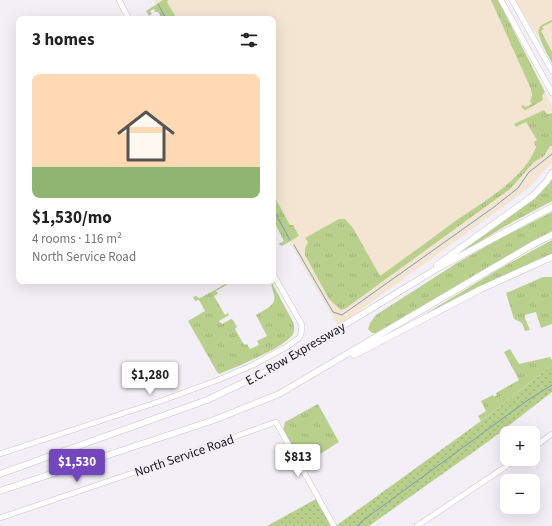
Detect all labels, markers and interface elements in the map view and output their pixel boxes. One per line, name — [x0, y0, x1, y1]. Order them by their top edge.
text: 3 homes — [32, 28, 94, 52]
icon: filters — [238, 29, 260, 51]
icon: home — [110, 100, 182, 172]
text: $1,530/mo — [32, 206, 112, 230]
text: 4 rooms · 116 m² — [32, 230, 122, 248]
text: North Service Road — [32, 248, 136, 266]
street label: E.C. Row Expressway — [242, 318, 349, 390]
pin: $1,280 — [117, 362, 183, 396]
text: $1,280 — [131, 366, 169, 384]
map controls — [500, 426, 540, 514]
button: + — [500, 426, 540, 466]
street label: North Service Road — [132, 430, 236, 481]
pin: $813 — [274, 444, 322, 478]
text: $813 — [284, 448, 312, 466]
pin: $1,530 — [44, 449, 110, 483]
text: $1,530 — [58, 453, 96, 471]
button: − — [500, 474, 540, 514]

